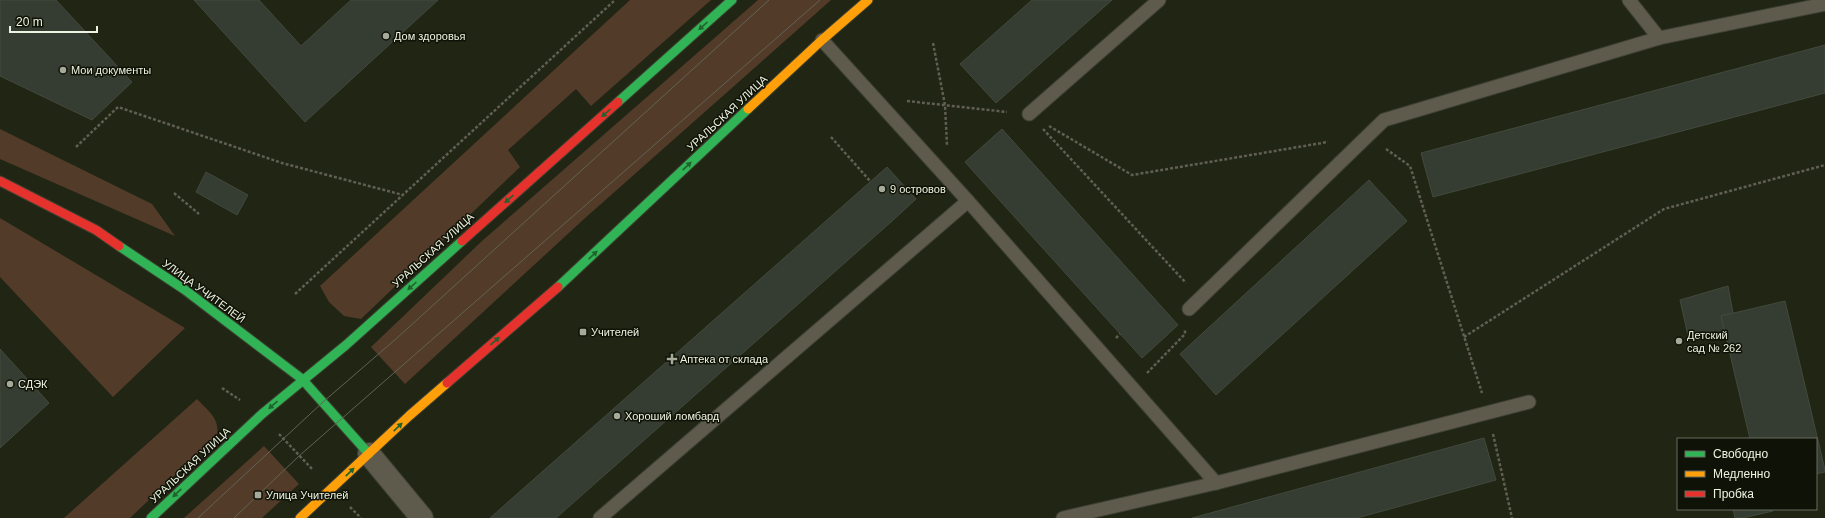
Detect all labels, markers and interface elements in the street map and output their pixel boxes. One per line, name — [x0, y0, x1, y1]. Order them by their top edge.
scale bar — [10, 8, 97, 34]
text: 20 m — [16, 15, 43, 29]
one-way arrow — [698, 21, 707, 30]
place label: Дом здоровья — [394, 30, 465, 42]
marker: Дом здоровья — [381, 31, 391, 41]
place label: Мои документы — [71, 64, 151, 76]
marker: Мои документы — [58, 65, 68, 75]
street label: УРАЛЬСКАЯ УЛИЦА — [684, 72, 770, 153]
one-way arrow — [600, 108, 611, 117]
one-way arrow — [682, 161, 692, 171]
place label: 9 островов — [890, 183, 946, 195]
marker: 9 островов — [877, 184, 887, 194]
one-way arrow — [504, 195, 514, 204]
street label: УРАЛЬСКАЯ УЛИЦА — [390, 210, 477, 290]
one-way arrow — [588, 251, 597, 260]
street label: УЛИЦА УЧИТЕЛЕЙ — [160, 257, 248, 325]
one-way arrow — [407, 281, 417, 291]
place label: Учителей — [591, 326, 639, 338]
marker: Учителей — [578, 327, 588, 337]
place label: Детский сад № 262 — [1687, 329, 1741, 354]
marker: Детский сад № 262 — [1674, 336, 1684, 346]
one-way arrow — [490, 337, 501, 346]
place label: Аптека от склада — [680, 353, 769, 365]
marker: Аптека от склада — [667, 354, 677, 364]
place label: СДЭК — [18, 378, 48, 390]
marker: СДЭК — [5, 379, 15, 389]
one-way arrow — [267, 400, 278, 409]
place label: Хороший ломбард — [625, 410, 720, 422]
marker: Хороший ломбард — [612, 411, 622, 421]
one-way arrow — [393, 423, 402, 432]
street label: УРАЛЬСКАЯ УЛИЦА — [147, 424, 233, 505]
legend — [1677, 438, 1817, 510]
text: Свободно — [1713, 447, 1768, 461]
text: Медленно — [1713, 467, 1770, 481]
one-way arrow — [345, 468, 355, 477]
text: Пробка — [1713, 487, 1754, 501]
one-way arrow — [172, 488, 182, 498]
place label: Улица Учителей — [266, 489, 349, 501]
marker: Улица Учителей — [253, 490, 263, 500]

